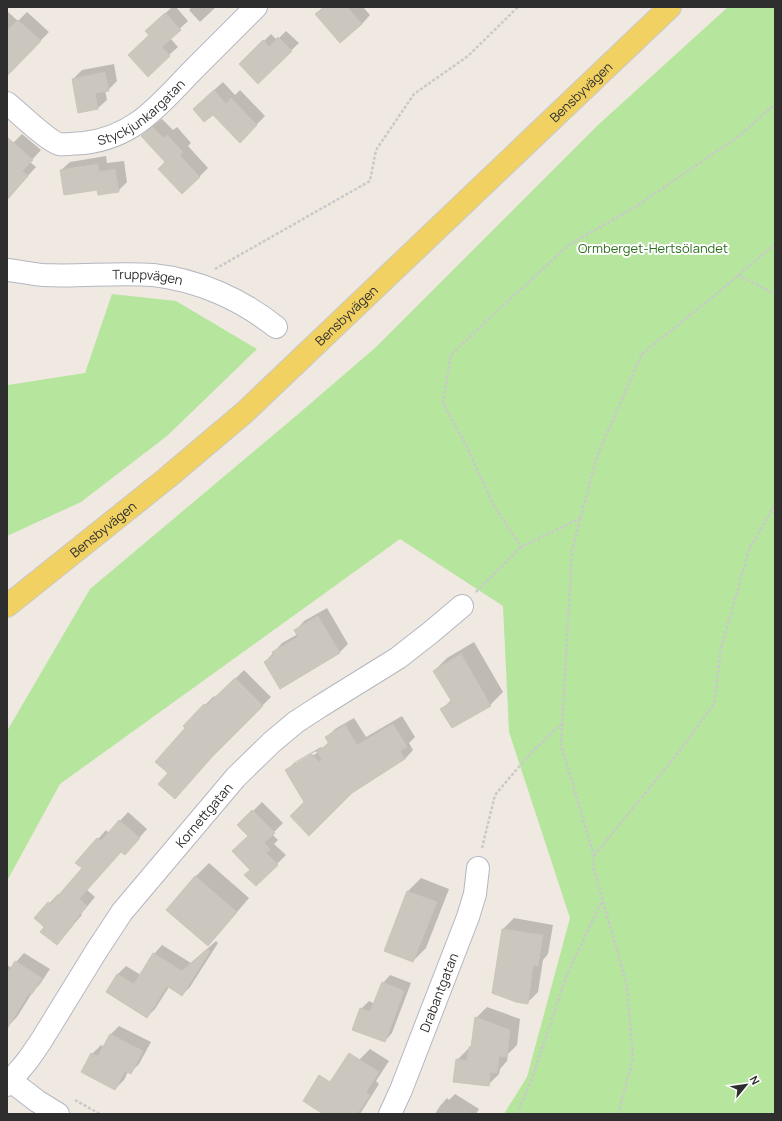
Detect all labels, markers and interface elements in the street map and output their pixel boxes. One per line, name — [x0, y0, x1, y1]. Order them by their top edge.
street label: Bensbyvägen — [546, 58, 616, 126]
street label: Styckjunkargatan — [95, 75, 189, 149]
park label: Ormberget-Hertsölandet — [578, 239, 728, 257]
street label: Truppvägen — [112, 265, 185, 289]
street label: Bensbyvägen — [311, 281, 382, 350]
street label: Bensbyvägen — [66, 497, 140, 561]
street label: Kornettgatan — [171, 779, 237, 851]
street label: Drabantgatan — [415, 950, 462, 1035]
north arrow — [726, 1065, 766, 1105]
text: N — [747, 1073, 764, 1087]

